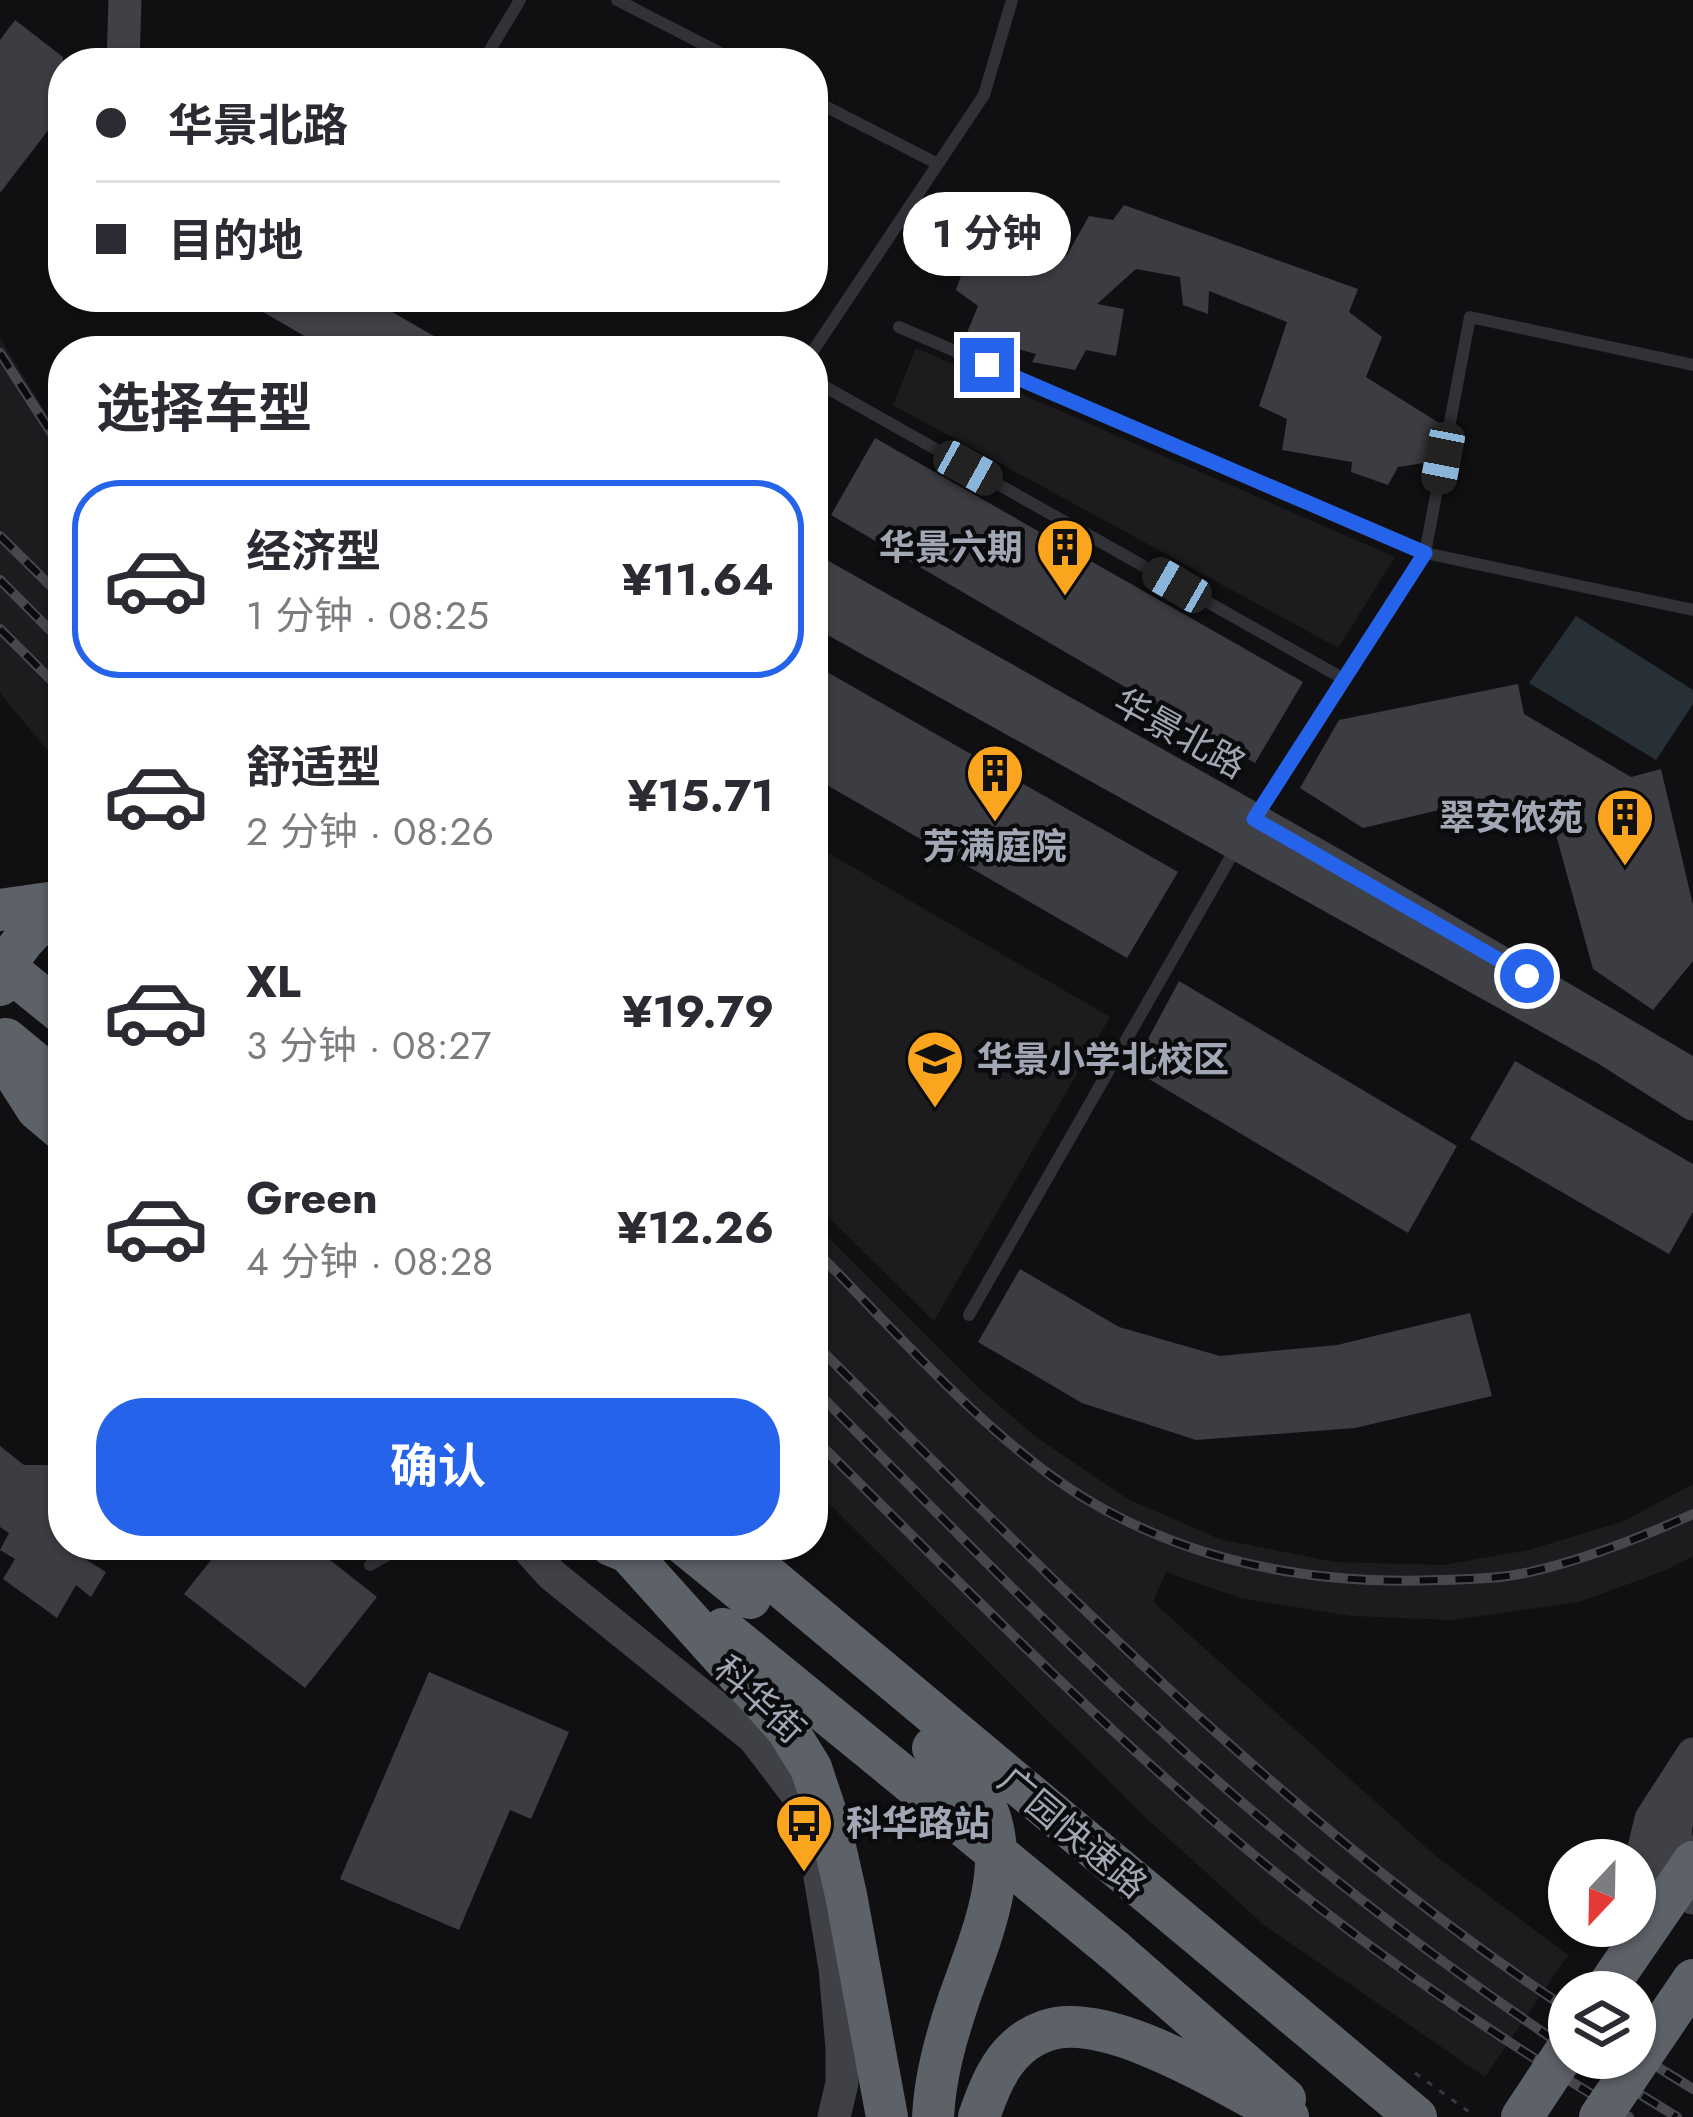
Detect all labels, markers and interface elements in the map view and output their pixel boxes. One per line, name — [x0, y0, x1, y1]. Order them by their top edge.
text: 华景北路 — [168, 93, 348, 158]
callout: 1 分钟 — [903, 191, 1071, 275]
text: 1 分钟 — [932, 205, 1042, 262]
text: 目的地 — [168, 208, 303, 273]
route end — [960, 338, 1014, 392]
text: 选择车型 — [96, 369, 312, 447]
car — [1418, 419, 1468, 497]
car — [928, 435, 1008, 501]
building icon: 华景六期 — [1034, 516, 1096, 598]
text: 经济型 — [246, 519, 381, 584]
place label: 华景六期 — [879, 521, 1023, 573]
icon: car — [102, 525, 210, 633]
text: ¥11.64 — [622, 547, 774, 612]
car — [1137, 551, 1217, 619]
text: 1 分钟 · 08:25 — [246, 587, 489, 644]
street label: 华景北路 — [1104, 675, 1256, 791]
text: 舒适型 — [246, 735, 381, 800]
icon: car — [102, 741, 210, 849]
building icon: 芳满庭院 — [964, 742, 1026, 824]
text: ¥15.71 — [627, 763, 774, 828]
building icon: 翠安侬苑 — [1594, 786, 1656, 868]
place label: 翠安侬苑 — [1439, 791, 1583, 843]
text: 2 分钟 · 08:26 — [246, 803, 494, 860]
place label: 芳满庭院 — [923, 820, 1067, 872]
text: XL — [246, 949, 301, 1014]
route start — [1500, 949, 1554, 1003]
icon: car — [102, 957, 210, 1065]
text: ¥19.79 — [622, 979, 774, 1044]
text: 3 分钟 · 08:27 — [246, 1017, 491, 1074]
school or university icon: 华景小学北校区 — [904, 1028, 966, 1110]
place label: 华景小学北校区 — [977, 1033, 1229, 1085]
text: Green — [246, 1165, 378, 1230]
icon: car — [102, 1173, 210, 1281]
text: ¥12.26 — [617, 1195, 774, 1260]
text: 4 分钟 · 08:28 — [246, 1233, 493, 1290]
button: 确认 — [96, 1398, 780, 1536]
street label: 科华街 — [703, 1643, 817, 1755]
street label: 广园快速路 — [987, 1754, 1159, 1910]
bus stop icon: 科华路站 — [773, 1792, 835, 1874]
place label: 科华路站 — [846, 1797, 990, 1849]
north arrow — [1548, 1839, 1656, 1947]
map controls — [1548, 1839, 1656, 2079]
button: layers — [1548, 1971, 1656, 2079]

